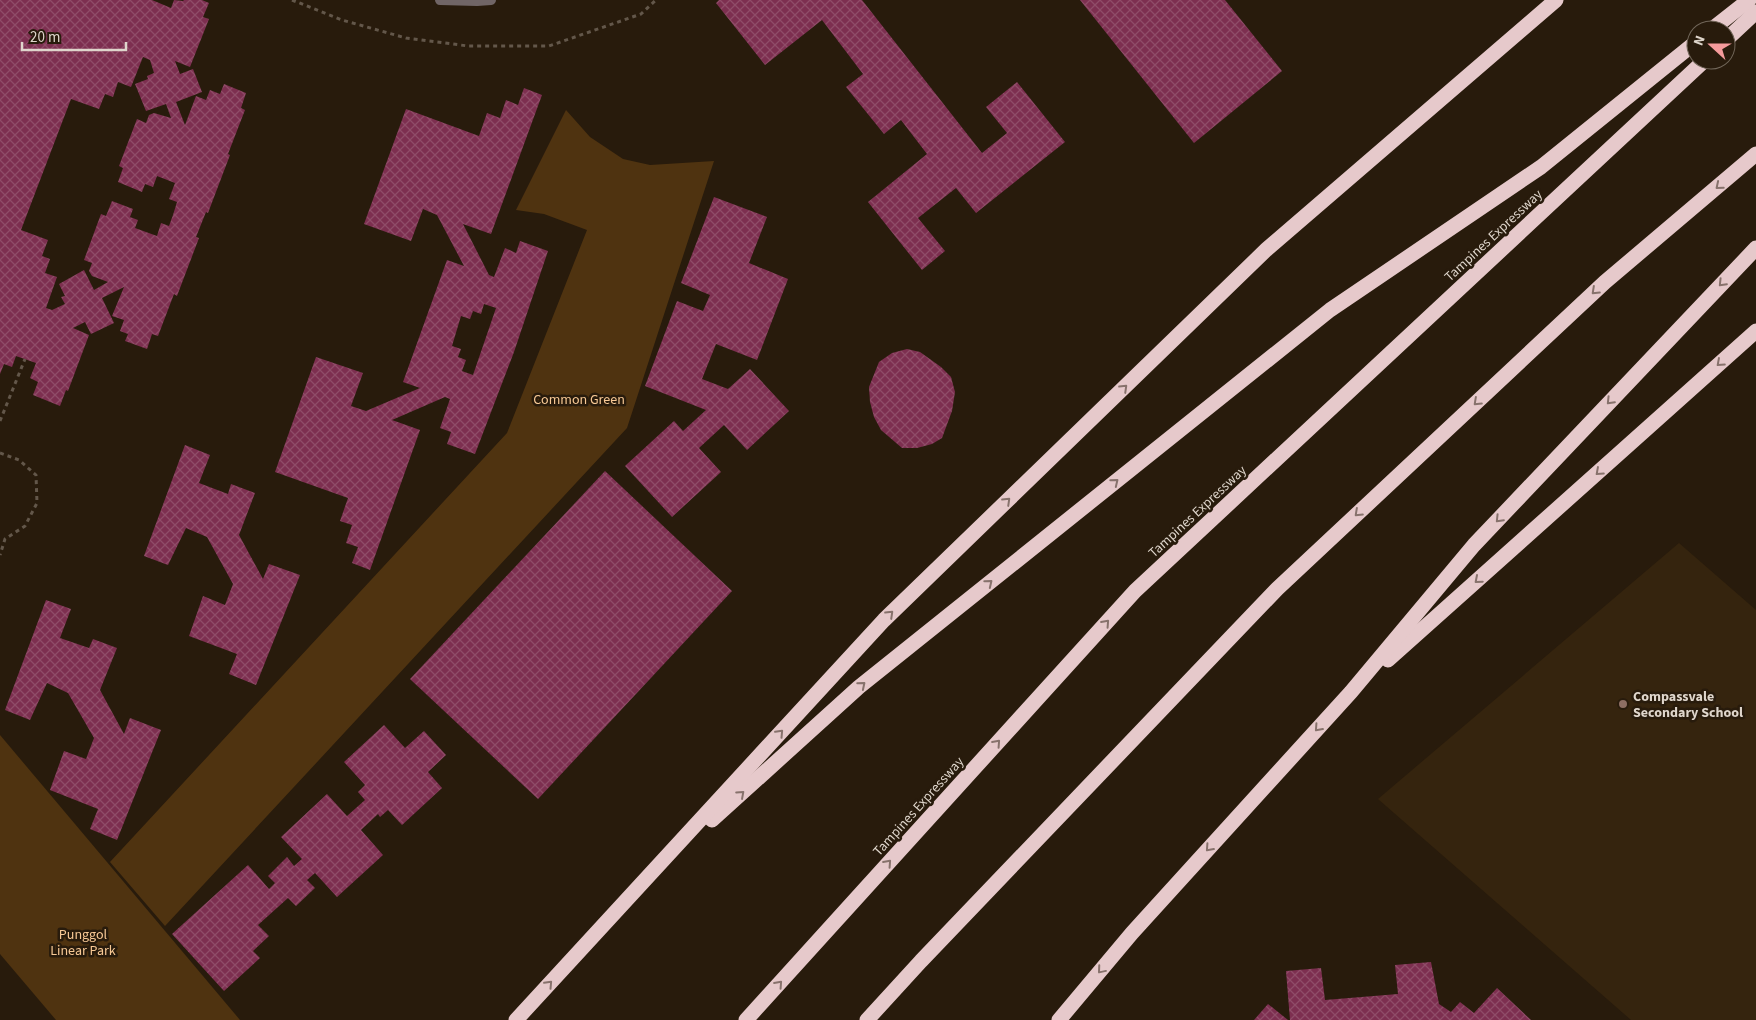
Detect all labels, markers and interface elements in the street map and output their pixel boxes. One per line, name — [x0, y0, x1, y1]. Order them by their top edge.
scale bar — [22, 20, 126, 52]
north arrow — [1686, 20, 1736, 70]
text: 20 m — [30, 27, 60, 48]
text: N — [1689, 33, 1711, 49]
one-way arrow — [1716, 180, 1725, 188]
street label: Tampines Expressway — [1440, 185, 1547, 287]
one-way arrow — [1719, 278, 1728, 287]
one-way arrow — [1592, 285, 1601, 294]
one-way arrow — [1716, 358, 1725, 367]
one-way arrow — [1118, 385, 1127, 394]
park label: Common Green — [533, 390, 625, 410]
one-way arrow — [1607, 395, 1616, 404]
one-way arrow — [1473, 396, 1482, 405]
street label: Tampines Expressway — [1144, 461, 1251, 563]
one-way arrow — [1595, 466, 1604, 475]
one-way arrow — [1110, 478, 1119, 487]
one-way arrow — [1001, 498, 1010, 507]
one-way arrow — [1355, 507, 1364, 516]
one-way arrow — [1496, 513, 1505, 522]
one-way arrow — [1474, 574, 1483, 583]
one-way arrow — [983, 580, 992, 589]
one-way arrow — [885, 611, 894, 620]
one-way arrow — [1100, 619, 1109, 628]
one-way arrow — [856, 682, 865, 691]
place label: Compassvale Secondary School — [1633, 687, 1743, 723]
marker: Compassvale Secondary School — [1617, 698, 1629, 710]
one-way arrow — [1315, 723, 1324, 732]
one-way arrow — [774, 730, 783, 739]
one-way arrow — [991, 740, 1000, 749]
street label: Tampines Expressway — [869, 752, 969, 861]
one-way arrow — [736, 791, 745, 800]
one-way arrow — [1206, 843, 1215, 852]
one-way arrow — [882, 860, 891, 869]
park label: Punggol Linear Park — [50, 925, 116, 961]
one-way arrow — [1098, 964, 1107, 973]
one-way arrow — [773, 980, 782, 989]
one-way arrow — [543, 981, 552, 990]

